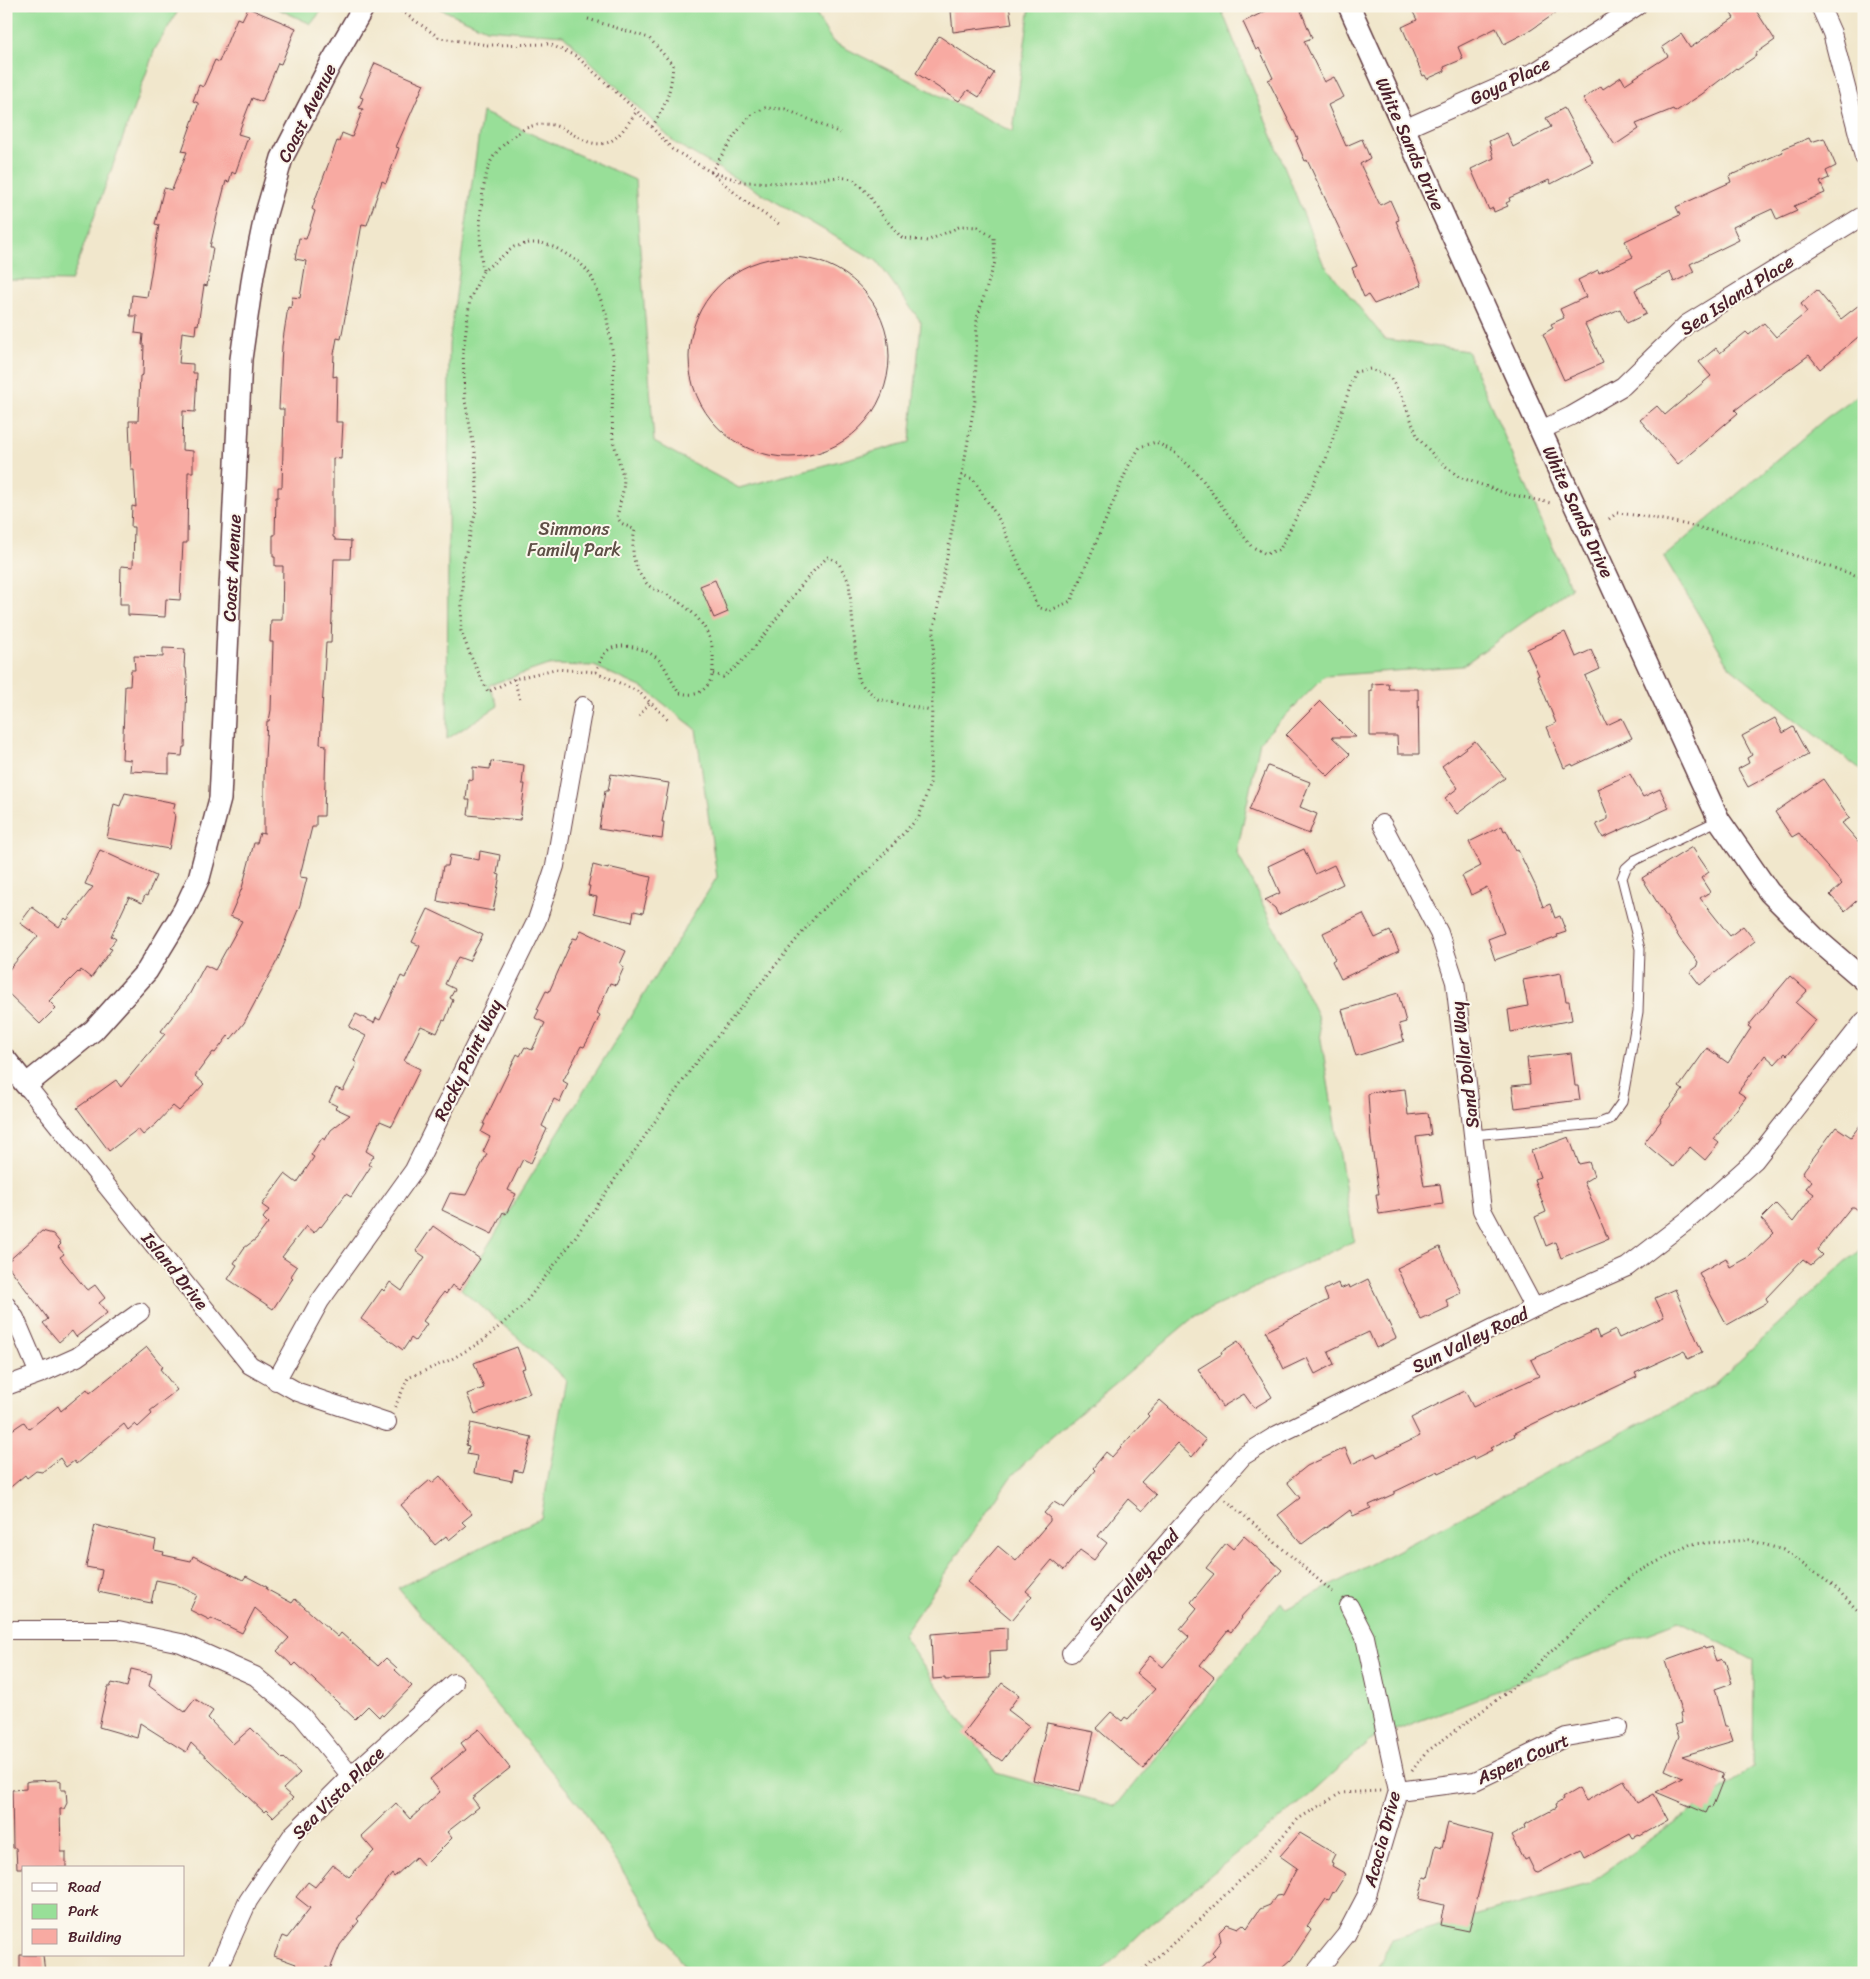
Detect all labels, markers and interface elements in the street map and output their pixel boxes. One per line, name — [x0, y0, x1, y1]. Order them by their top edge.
street label: Goya Place — [1464, 48, 1556, 114]
street label: Coast Avenue — [268, 58, 346, 168]
street label: White Sands Drive — [1366, 72, 1454, 216]
street label: Sea Island Place — [1673, 246, 1801, 344]
street label: White Sands Drive — [1533, 440, 1623, 584]
street label: Coast Avenue — [213, 513, 251, 623]
park label: Simmons Family Park — [527, 513, 621, 566]
street label: Rocky Point Way — [425, 993, 512, 1126]
street label: Sand Dollar Way — [1441, 999, 1489, 1130]
street label: Island Drive — [132, 1224, 217, 1318]
street label: Sun Valley Road — [1406, 1297, 1535, 1382]
street label: Sun Valley Road — [1080, 1521, 1189, 1638]
street label: Aspen Court — [1471, 1724, 1575, 1794]
street label: Sea Vista Place — [284, 1738, 393, 1847]
street label: Acacia Drive — [1354, 1787, 1410, 1892]
legend — [22, 1866, 185, 1956]
text: Road — [68, 1874, 101, 1900]
text: Park — [68, 1898, 99, 1924]
text: Building — [68, 1924, 122, 1950]

